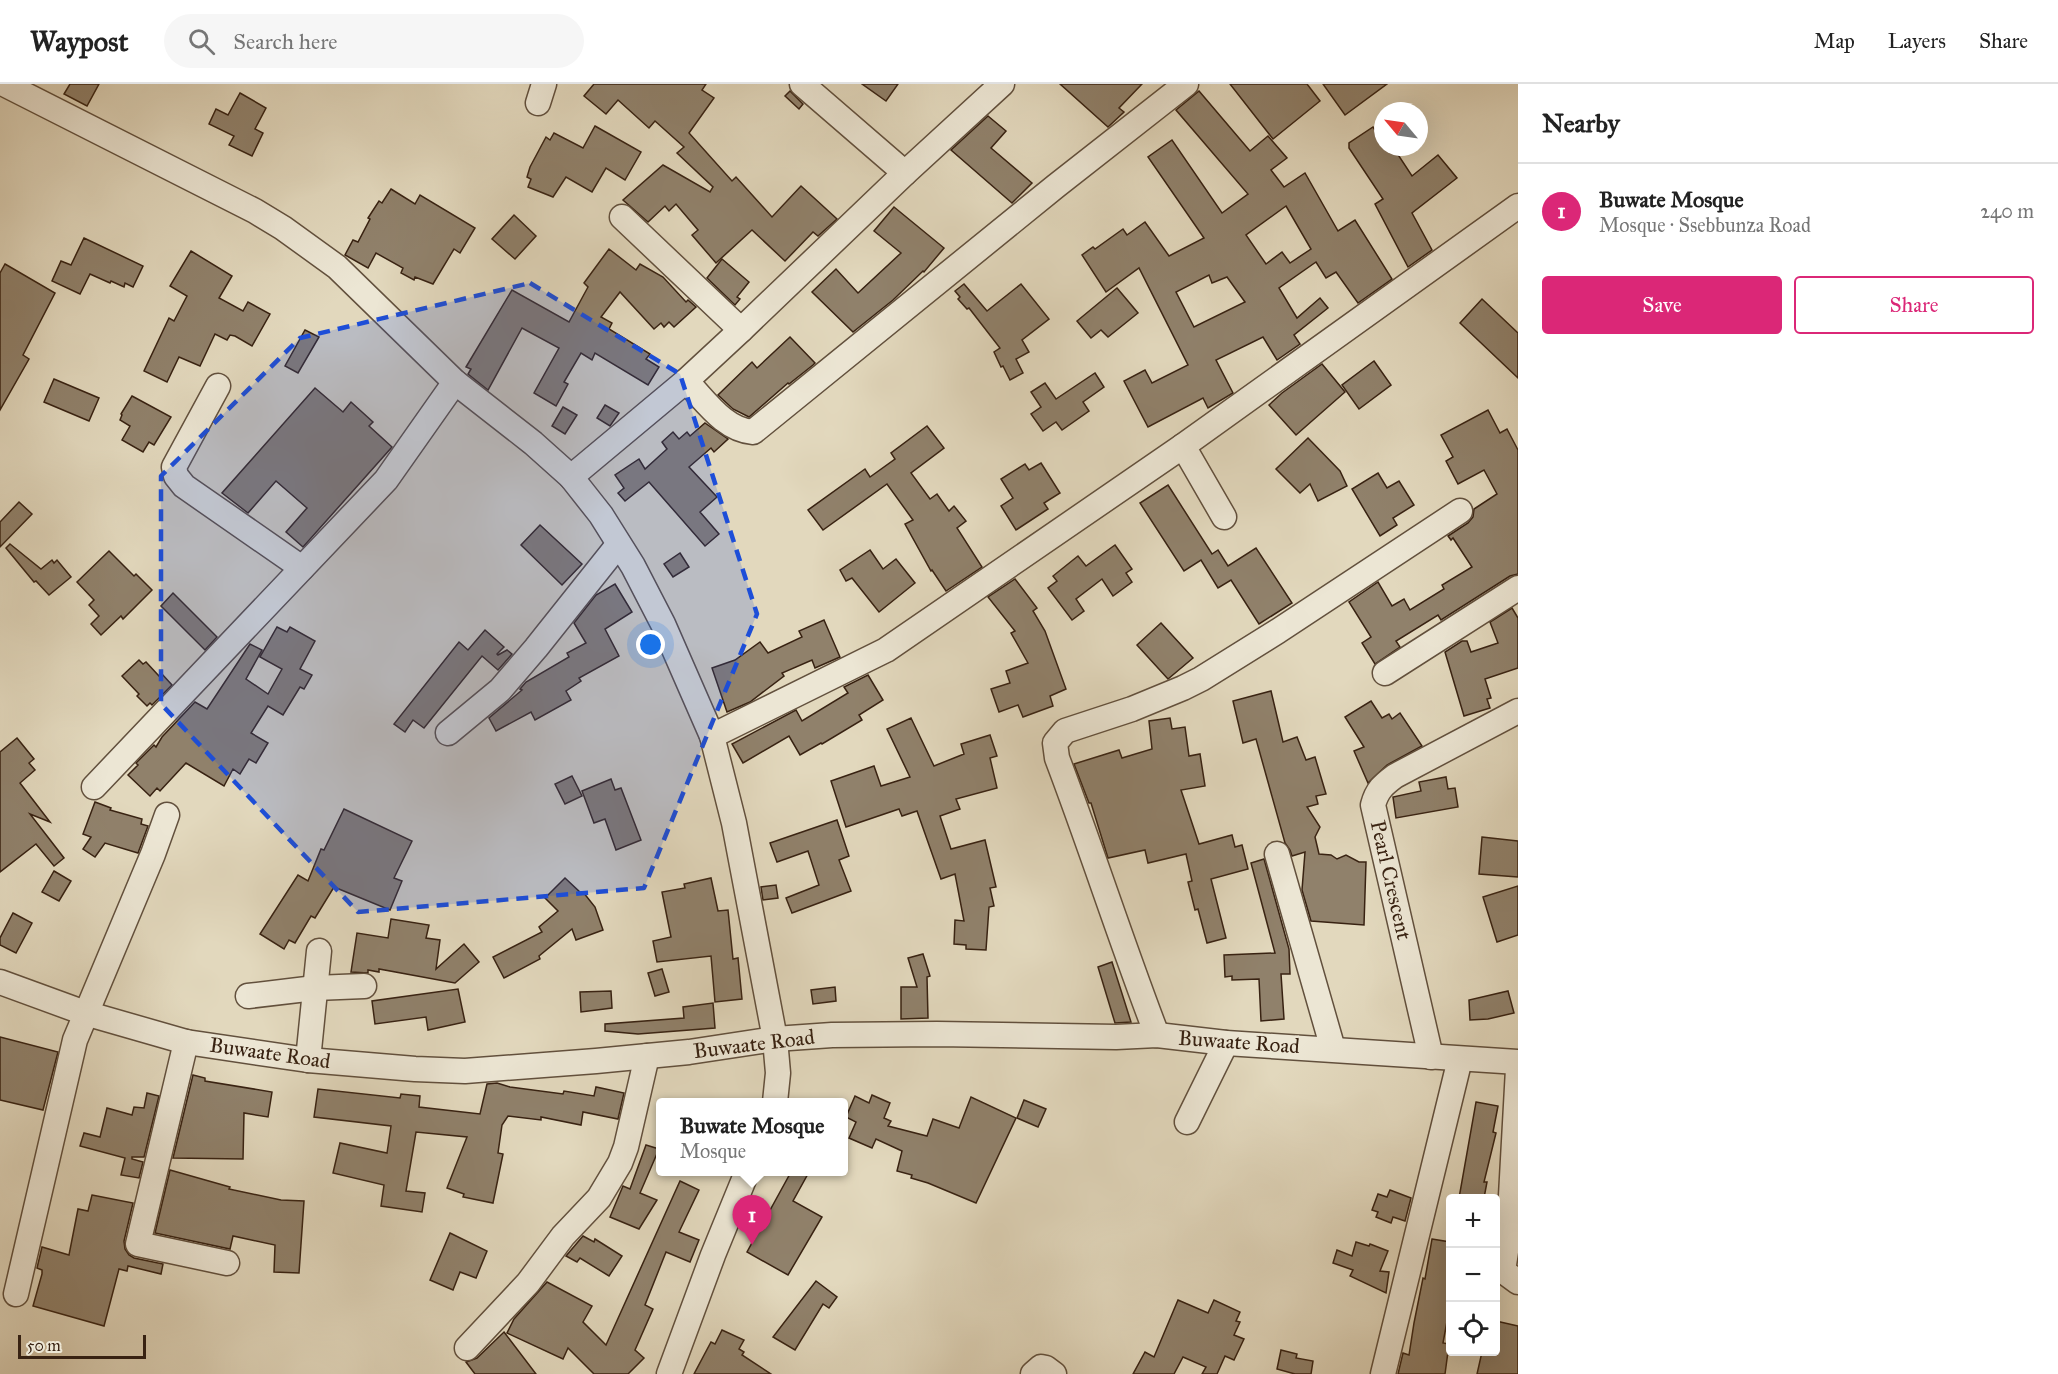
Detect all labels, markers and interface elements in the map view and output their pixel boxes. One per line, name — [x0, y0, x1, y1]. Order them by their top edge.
search box — [164, 14, 584, 68]
text: Waypost — [30, 24, 128, 59]
icon: search — [185, 25, 218, 58]
text: Search here — [233, 28, 337, 55]
text: Map — [1814, 28, 1855, 54]
text: Layers — [1888, 28, 1946, 54]
text: Share — [1979, 28, 2028, 54]
north arrow — [1374, 102, 1428, 156]
text: Nearby — [1542, 107, 1620, 139]
text: Buwate Mosque — [1599, 186, 1744, 213]
text: 1 — [1558, 199, 1565, 223]
text: 240 m — [1980, 199, 2034, 223]
text: Mosque · Ssebbunza Road — [1599, 213, 1811, 237]
button: Save — [1542, 276, 1782, 334]
button: Share — [1794, 276, 2034, 334]
your location — [636, 630, 665, 659]
street label: Pearl Crescent — [1365, 818, 1417, 943]
street label: Buwaate Road — [692, 1024, 817, 1064]
street label: Buwaate Road — [1177, 1025, 1301, 1059]
street label: Buwaate Road — [208, 1032, 333, 1074]
popup — [656, 1098, 848, 1176]
text: Buwate Mosque — [680, 1112, 824, 1139]
text: Mosque — [680, 1139, 746, 1163]
map controls — [1446, 1194, 1500, 1356]
button: + — [1446, 1194, 1500, 1248]
pin: 1 — [732, 1196, 771, 1245]
button: − — [1446, 1248, 1500, 1302]
button: locate — [1446, 1302, 1500, 1356]
scale bar — [18, 1332, 146, 1360]
text: 50 m — [27, 1336, 61, 1355]

